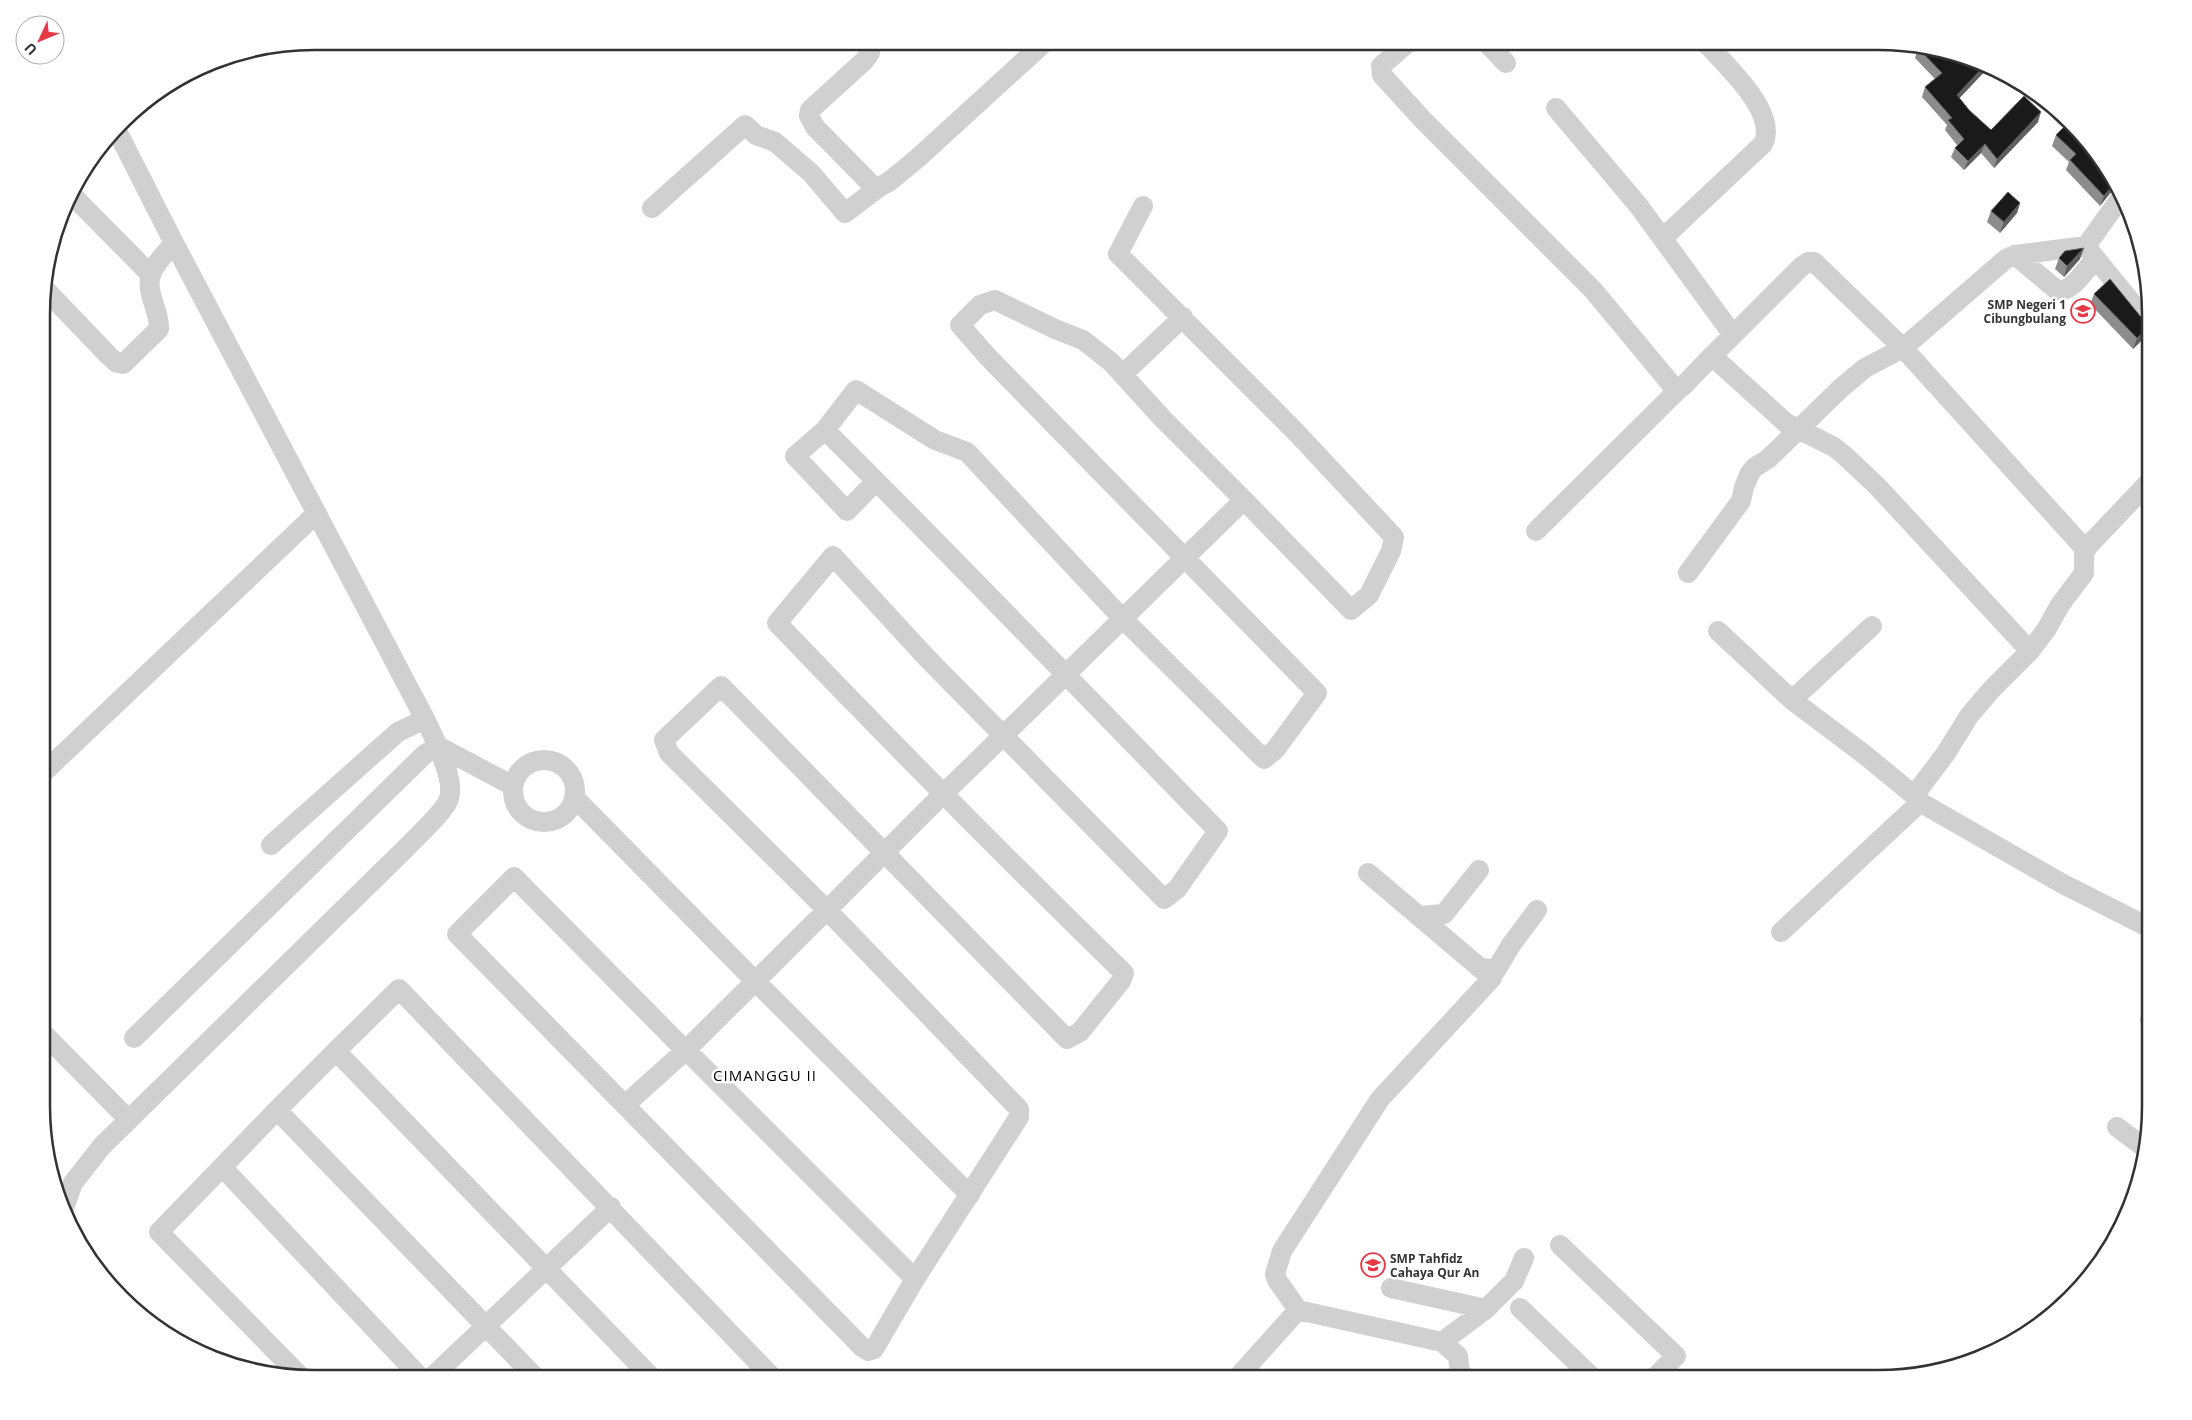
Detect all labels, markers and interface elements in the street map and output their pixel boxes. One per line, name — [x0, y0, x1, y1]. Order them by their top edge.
north arrow — [15, 15, 65, 65]
text: U — [20, 39, 41, 60]
place label: SMP Negeri 1 Cibungbulang — [1983, 296, 2066, 327]
school or university icon: SMP Negeri 1 Cibungbulang — [2070, 298, 2096, 324]
district label: CIMANGGU II — [713, 1065, 817, 1085]
place label: SMP Tahfidz Cahaya Qur An — [1390, 1250, 1479, 1281]
school or university icon: SMP Tahfidz Cahaya Qur An — [1360, 1252, 1386, 1278]

